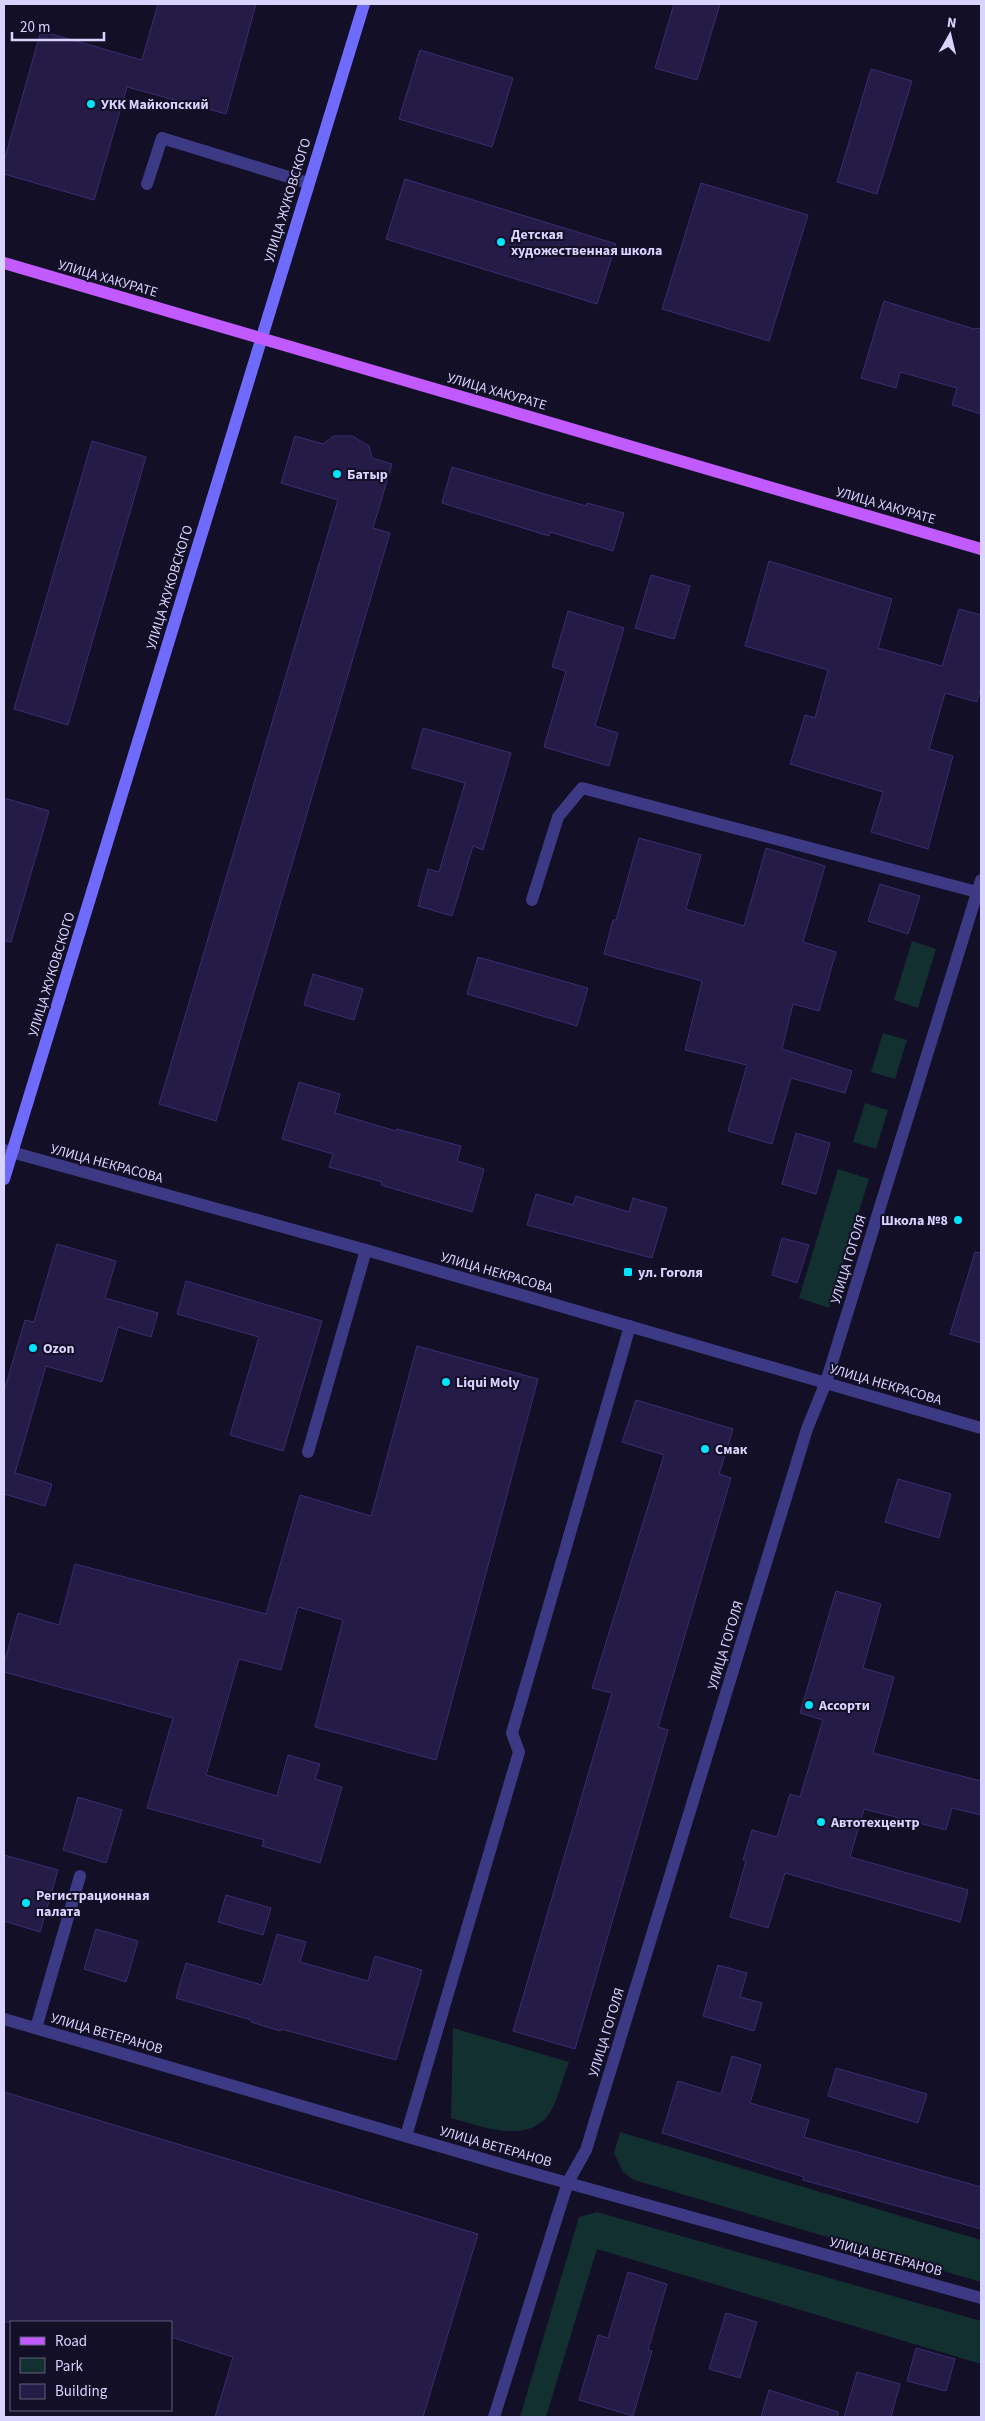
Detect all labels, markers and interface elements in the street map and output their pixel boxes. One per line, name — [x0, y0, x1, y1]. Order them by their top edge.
scale bar — [12, 10, 105, 42]
north arrow — [925, 10, 975, 60]
text: N — [946, 13, 958, 34]
text: 20 m — [20, 17, 50, 38]
place label: УКК Майкопский — [101, 95, 209, 115]
marker: УКК Майкопский — [85, 98, 97, 110]
street label: УЛИЦА ЖУКОВСКОГО — [260, 136, 316, 265]
place label: Детская художественная школа — [511, 225, 662, 261]
marker: Детская художественная школа — [495, 236, 507, 248]
street label: УЛИЦА ХАКУРАТЕ — [56, 255, 160, 303]
street label: УЛИЦА ХАКУРАТЕ — [445, 368, 549, 416]
place label: Батыр — [347, 465, 388, 485]
marker: Батыр — [331, 468, 343, 480]
street label: УЛИЦА ХАКУРАТЕ — [834, 482, 938, 530]
street label: УЛИЦА ЖУКОВСКОГО — [142, 523, 198, 652]
street label: УЛИЦА ЖУКОВСКОГО — [24, 910, 80, 1039]
street label: УЛИЦА НЕКРАСОВА — [48, 1139, 166, 1189]
place label: Школа №8 — [881, 1211, 948, 1231]
street label: УЛИЦА ГОГОЛЯ — [826, 1212, 872, 1306]
marker: Школа №8 — [952, 1214, 964, 1226]
street label: УЛИЦА НЕКРАСОВА — [438, 1247, 555, 1299]
place label: ул. Гоголя — [638, 1263, 703, 1283]
marker: ул. Гоголя — [622, 1266, 634, 1278]
place label: Ozon — [43, 1339, 74, 1359]
marker: Ozon — [27, 1342, 39, 1354]
street label: УЛИЦА НЕКРАСОВА — [827, 1359, 944, 1411]
place label: Liqui Moly — [456, 1373, 520, 1393]
marker: Liqui Moly — [440, 1376, 452, 1388]
place label: Смак — [715, 1440, 748, 1460]
marker: Смак — [699, 1443, 711, 1455]
street label: УЛИЦА ГОГОЛЯ — [703, 1598, 749, 1692]
place label: Ассорти — [818, 1696, 870, 1716]
marker: Ассорти — [803, 1699, 815, 1711]
place label: Автотехцентр — [830, 1813, 920, 1833]
marker: Автотехцентр — [815, 1816, 827, 1828]
place label: Регистрационная палата — [36, 1886, 150, 1922]
marker: Регистрационная палата — [20, 1897, 32, 1909]
street label: УЛИЦА ГОГОЛЯ — [584, 1985, 630, 2079]
street label: УЛИЦА ВЕТЕРАНОВ — [48, 2008, 165, 2060]
street label: УЛИЦА ВЕТЕРАНОВ — [437, 2121, 554, 2173]
street label: УЛИЦА ВЕТЕРАНОВ — [827, 2232, 944, 2282]
legend — [10, 2321, 172, 2411]
text: Road — [55, 2331, 87, 2352]
text: Park — [55, 2356, 84, 2377]
text: Building — [55, 2381, 108, 2402]

